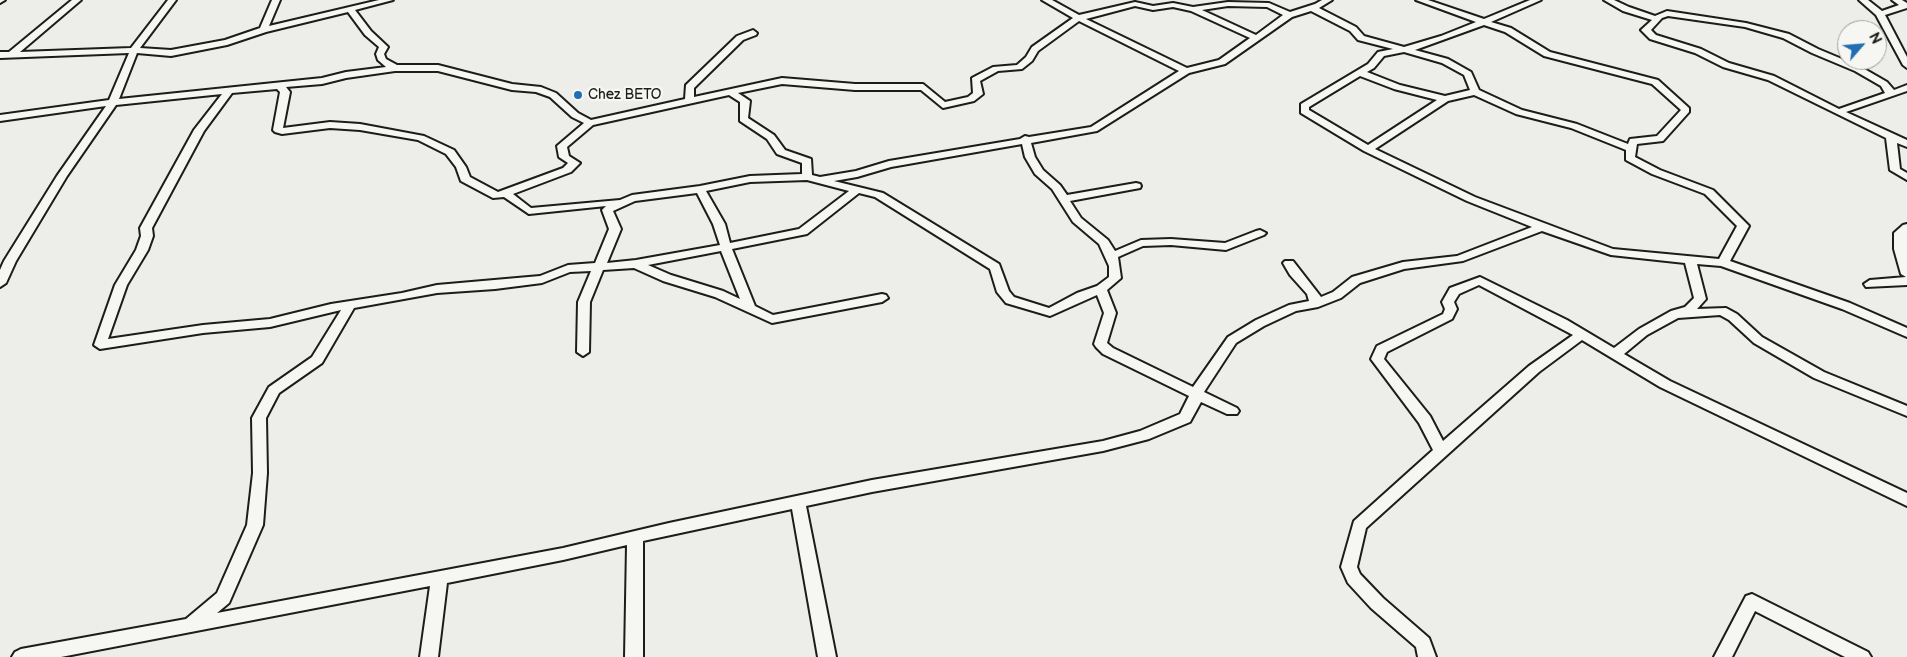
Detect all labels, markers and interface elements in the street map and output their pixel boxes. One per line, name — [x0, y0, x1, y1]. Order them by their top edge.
north arrow — [1837, 20, 1887, 70]
text: N — [1865, 30, 1885, 47]
place label: Chez BETO — [588, 87, 661, 103]
marker: Chez BETO — [572, 89, 584, 101]

